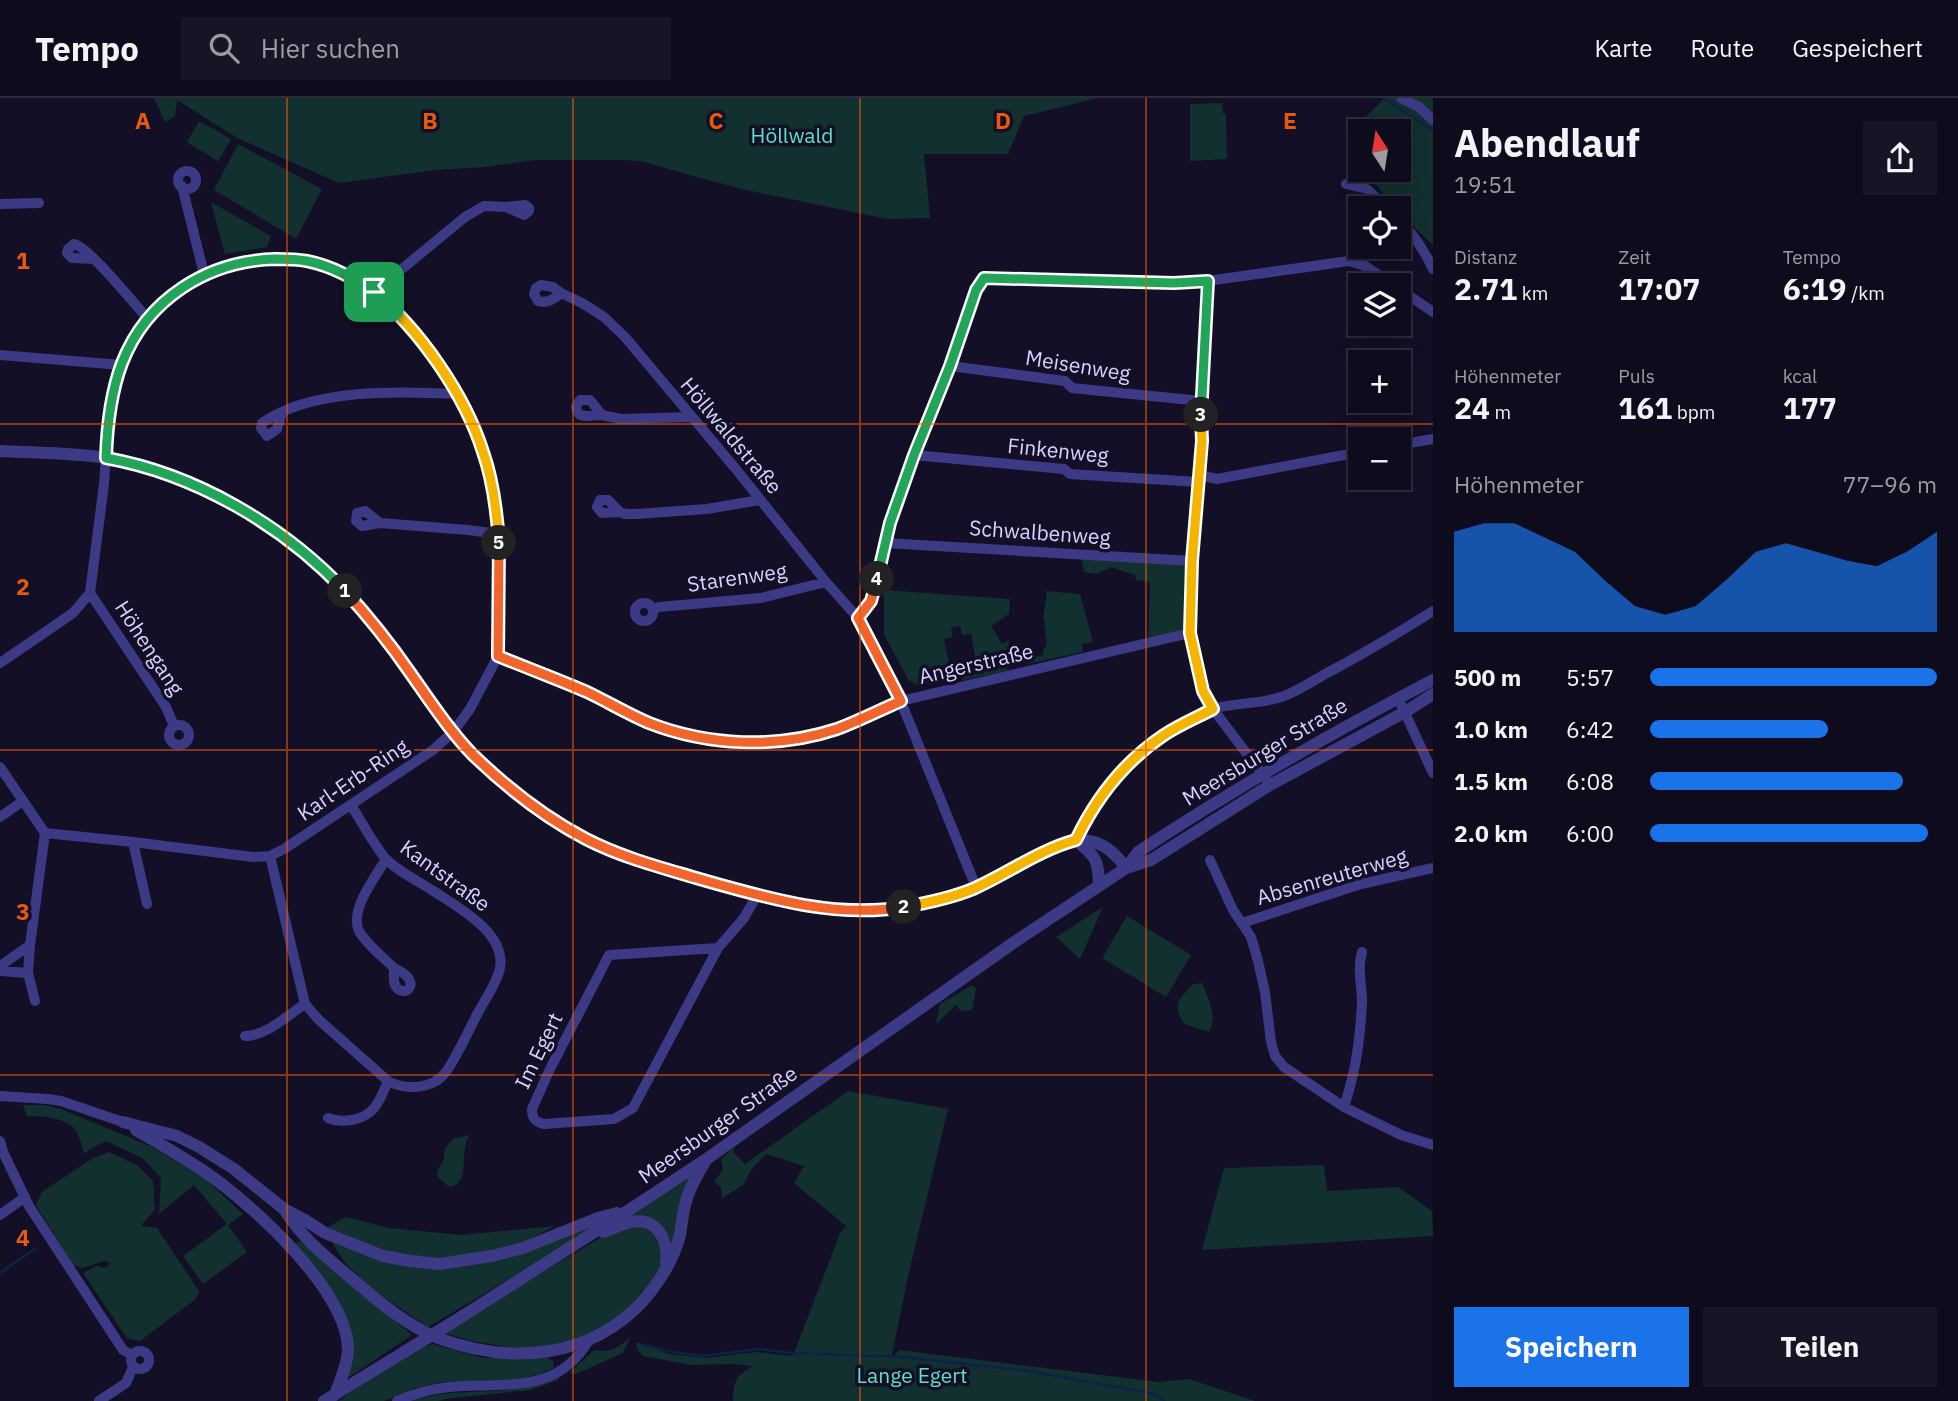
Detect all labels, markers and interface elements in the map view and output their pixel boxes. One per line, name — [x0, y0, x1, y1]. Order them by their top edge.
search box — [181, 17, 671, 80]
text: Tempo — [35, 27, 139, 70]
icon: search — [205, 29, 243, 67]
text: Hier suchen — [261, 31, 400, 65]
text: Karte — [1594, 32, 1653, 64]
text: Route — [1691, 32, 1754, 64]
text: Gespeichert — [1792, 32, 1923, 64]
text: A — [135, 105, 151, 135]
text: B — [422, 105, 438, 135]
text: C — [709, 105, 724, 135]
text: D — [995, 105, 1011, 135]
text: E — [1283, 105, 1297, 135]
text: Abendlauf — [1454, 118, 1640, 167]
north arrow — [1348, 119, 1410, 182]
map controls — [1348, 119, 1411, 490]
park label: Höllwald — [751, 121, 833, 149]
button: share — [1863, 121, 1937, 195]
text: 19:51 — [1454, 169, 1516, 199]
button: locate — [1348, 196, 1411, 259]
text: 1 — [16, 245, 30, 275]
text: Distanz — [1454, 245, 1517, 269]
text: Zeit — [1618, 245, 1651, 269]
text: Tempo — [1783, 245, 1841, 269]
pin — [344, 262, 404, 322]
text: 2.71 — [1454, 269, 1517, 308]
text: 17:07 — [1618, 269, 1700, 308]
text: 6:19 — [1783, 269, 1847, 308]
icon: arrive — [355, 273, 393, 311]
button: layers — [1348, 273, 1411, 336]
text: km — [1517, 281, 1548, 305]
text: /km — [1847, 281, 1885, 305]
street label: Meisenweg — [1024, 343, 1133, 387]
button: + — [1348, 350, 1411, 413]
text: Höhenmeter — [1454, 364, 1561, 388]
text: Puls — [1618, 364, 1655, 388]
text: kcal — [1783, 364, 1817, 388]
street label: Höllwaldstraße — [675, 371, 789, 500]
text: 24 — [1454, 388, 1490, 427]
text: 161 — [1618, 388, 1672, 427]
text: 177 — [1783, 388, 1837, 427]
pin: 3 — [1184, 398, 1218, 432]
text: m — [1490, 400, 1511, 424]
text: bpm — [1672, 400, 1715, 424]
text: 3 — [1195, 402, 1206, 426]
button: − — [1348, 427, 1411, 490]
street label: Finkenweg — [1006, 431, 1110, 469]
text: Höhenmeter — [1454, 469, 1584, 499]
text: 77–96 m — [1843, 469, 1937, 499]
street label: Schwalbenweg — [968, 513, 1112, 551]
pin: 5 — [482, 526, 516, 560]
text: 5 — [493, 530, 504, 554]
street label: Starenweg — [685, 556, 789, 598]
pin: 4 — [860, 561, 894, 596]
text: 4 — [871, 566, 882, 590]
text: 2 — [16, 571, 30, 601]
pin: 1 — [328, 574, 362, 608]
text: 1 — [339, 578, 350, 602]
street label: Höhengang — [109, 595, 191, 700]
street label: Angerstraße — [916, 636, 1036, 690]
text: 500 m — [1454, 662, 1521, 692]
text: 5:57 — [1566, 662, 1614, 692]
street label: Meersburger Straße — [1177, 691, 1352, 812]
text: 1.0 km — [1454, 714, 1528, 744]
text: 6:42 — [1566, 714, 1614, 744]
street label: Karl-Erb-Ring — [291, 732, 413, 827]
text: 1.5 km — [1454, 766, 1528, 796]
text: 6:08 — [1566, 766, 1614, 796]
text: 2.0 km — [1454, 818, 1528, 848]
text: 6:00 — [1566, 818, 1614, 848]
street label: Kantstraße — [395, 833, 496, 917]
street label: Absenreuterweg — [1253, 841, 1410, 911]
pin: 2 — [886, 890, 922, 924]
text: 2 — [898, 894, 909, 918]
text: 3 — [16, 896, 30, 926]
street label: Im Egert — [508, 1008, 569, 1093]
street label: Meersburger Straße — [632, 1059, 802, 1190]
text: 4 — [16, 1222, 30, 1252]
button: Speichern — [1454, 1307, 1689, 1387]
button: Teilen — [1703, 1307, 1937, 1387]
park label: Lange Egert — [857, 1361, 967, 1389]

